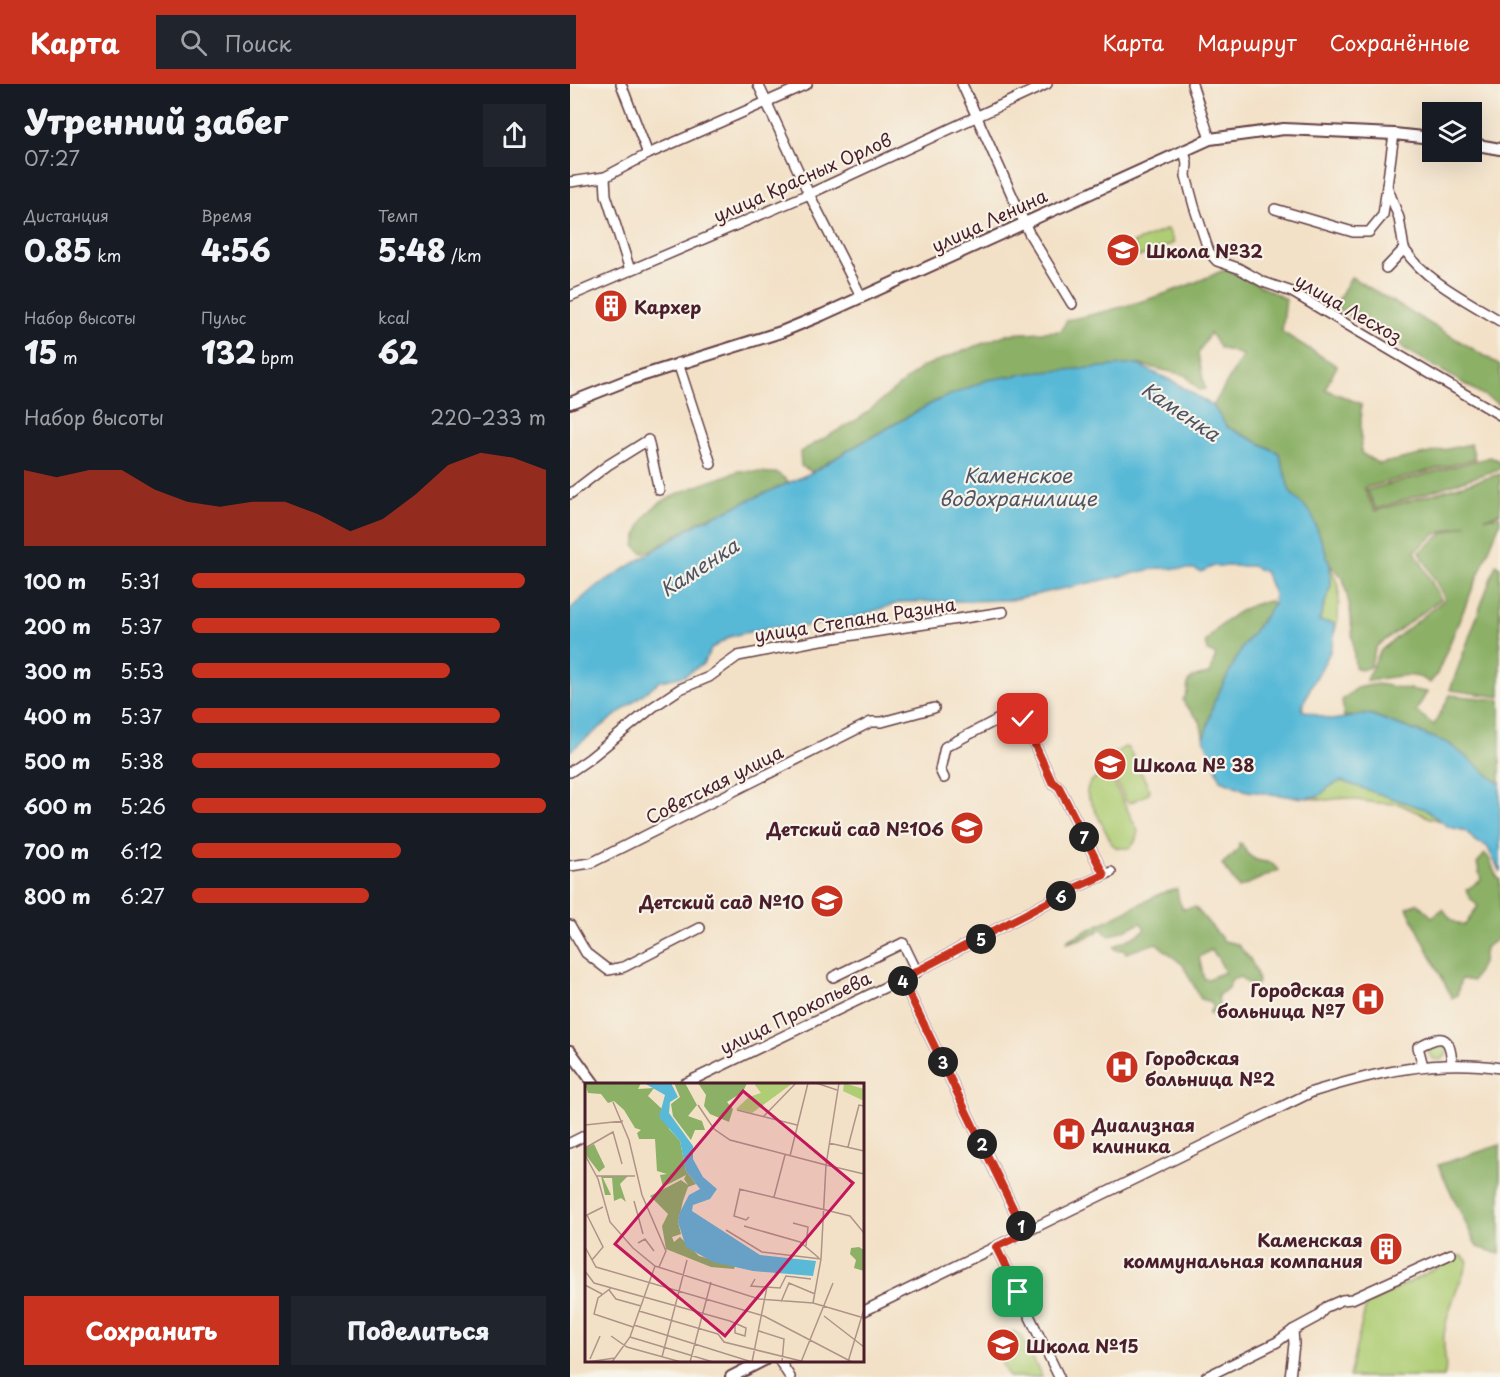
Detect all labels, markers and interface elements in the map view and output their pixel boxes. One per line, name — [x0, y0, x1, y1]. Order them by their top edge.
search box — [156, 15, 576, 69]
text: Карта — [30, 21, 120, 64]
icon: search — [177, 26, 210, 59]
text: Поиск — [225, 26, 292, 59]
text: Карта — [1103, 26, 1164, 58]
text: Маршрут — [1197, 26, 1297, 58]
text: Сохранённые — [1330, 26, 1470, 58]
text: Утренний забег — [24, 95, 288, 145]
map controls — [1422, 102, 1482, 162]
button: layers — [1422, 102, 1482, 162]
button: share — [483, 104, 546, 167]
street label: улица Красных Орлов — [708, 125, 896, 229]
text: 07:27 — [24, 143, 80, 173]
street label: улица Ленина — [927, 181, 1052, 259]
text: Дистанция — [24, 203, 109, 227]
text: Время — [201, 203, 252, 227]
text: Темп — [378, 203, 418, 227]
text: 0.85 — [24, 227, 92, 272]
text: 4:56 — [201, 227, 271, 272]
text: 5:48 — [378, 227, 446, 272]
school or university icon: Школа №32 — [1105, 232, 1141, 268]
place label: Школа №32 — [1146, 237, 1263, 264]
text: km — [92, 243, 121, 267]
text: /km — [446, 243, 482, 267]
street label: улица Лесхоз — [1290, 266, 1408, 350]
building icon: Кархер — [593, 288, 629, 324]
place label: Кархер — [634, 293, 701, 320]
text: Набор высоты — [24, 305, 136, 329]
text: Пульс — [201, 305, 246, 329]
text: kcal — [378, 305, 410, 329]
text: 15 — [24, 329, 58, 374]
text: 132 — [201, 329, 256, 374]
text: 62 — [378, 329, 418, 374]
text: m — [58, 345, 78, 369]
text: bpm — [256, 345, 294, 369]
water label: Каменка — [1136, 374, 1227, 448]
text: Набор высоты — [24, 402, 164, 432]
text: 220–233 m — [430, 402, 546, 432]
water label: Каменское водохранилище — [939, 460, 1098, 513]
water label: Каменка — [654, 530, 745, 604]
text: 100 m — [24, 566, 86, 596]
text: 5:31 — [120, 566, 160, 596]
street label: улица Степана Разина — [752, 590, 958, 648]
text: 200 m — [24, 611, 91, 641]
text: 5:37 — [120, 611, 162, 641]
text: 300 m — [24, 656, 92, 686]
text: 5:53 — [120, 656, 164, 686]
pin — [997, 693, 1048, 744]
text: 400 m — [24, 701, 92, 731]
text: 5:37 — [120, 701, 162, 731]
icon: check — [1006, 702, 1039, 735]
street label: Советская улица — [641, 737, 788, 830]
text: 500 m — [24, 746, 91, 776]
text: 5:38 — [120, 746, 164, 776]
school or university icon: Школа № 38 — [1092, 746, 1128, 782]
place label: Школа № 38 — [1133, 751, 1255, 778]
text: 600 m — [24, 791, 92, 821]
text: 5:26 — [120, 791, 166, 821]
school or university icon: Детский сад №106 — [949, 810, 985, 846]
place label: Детский сад №106 — [766, 815, 944, 842]
pin: 7 — [1069, 822, 1099, 852]
text: 7 — [1079, 825, 1089, 849]
text: 700 m — [24, 836, 89, 866]
text: 6:12 — [120, 836, 163, 866]
text: 800 m — [24, 881, 91, 911]
text: 6:27 — [120, 881, 165, 911]
pin: 6 — [1046, 881, 1076, 911]
school or university icon: Детский сад №10 — [809, 883, 845, 919]
text: 6 — [1055, 884, 1067, 908]
place label: Детский сад №10 — [639, 888, 804, 915]
pin: 5 — [966, 924, 996, 954]
text: 5 — [976, 927, 986, 951]
street label: улица Прокопьева — [715, 963, 876, 1060]
pin: 4 — [888, 966, 918, 996]
text: 4 — [898, 969, 908, 993]
place label: Городская больница №7 — [1217, 976, 1346, 1024]
hospital icon: Городская больница №7 — [1350, 981, 1386, 1017]
place label: Городская больница №2 — [1145, 1044, 1276, 1092]
pin: 3 — [928, 1047, 958, 1077]
hospital icon: Городская больница №2 — [1104, 1049, 1140, 1085]
text: 3 — [938, 1050, 948, 1074]
inset map — [585, 1083, 864, 1362]
place label: Диализная клиника — [1091, 1111, 1195, 1159]
hospital icon: Диализная клиника — [1051, 1116, 1087, 1152]
pin: 2 — [967, 1129, 997, 1159]
text: 2 — [976, 1132, 988, 1156]
pin: 1 — [1006, 1211, 1036, 1241]
text: 1 — [1017, 1214, 1025, 1238]
place label: Каменская коммунальная компания — [1123, 1226, 1363, 1274]
building icon: Каменская коммунальная компания — [1368, 1231, 1404, 1267]
pin — [992, 1266, 1043, 1317]
icon: arrive — [1001, 1275, 1034, 1308]
button: Сохранить — [24, 1296, 279, 1365]
button: Поделиться — [291, 1296, 546, 1365]
school or university icon: Школа №15 — [985, 1327, 1021, 1363]
place label: Школа №15 — [1026, 1332, 1139, 1359]

